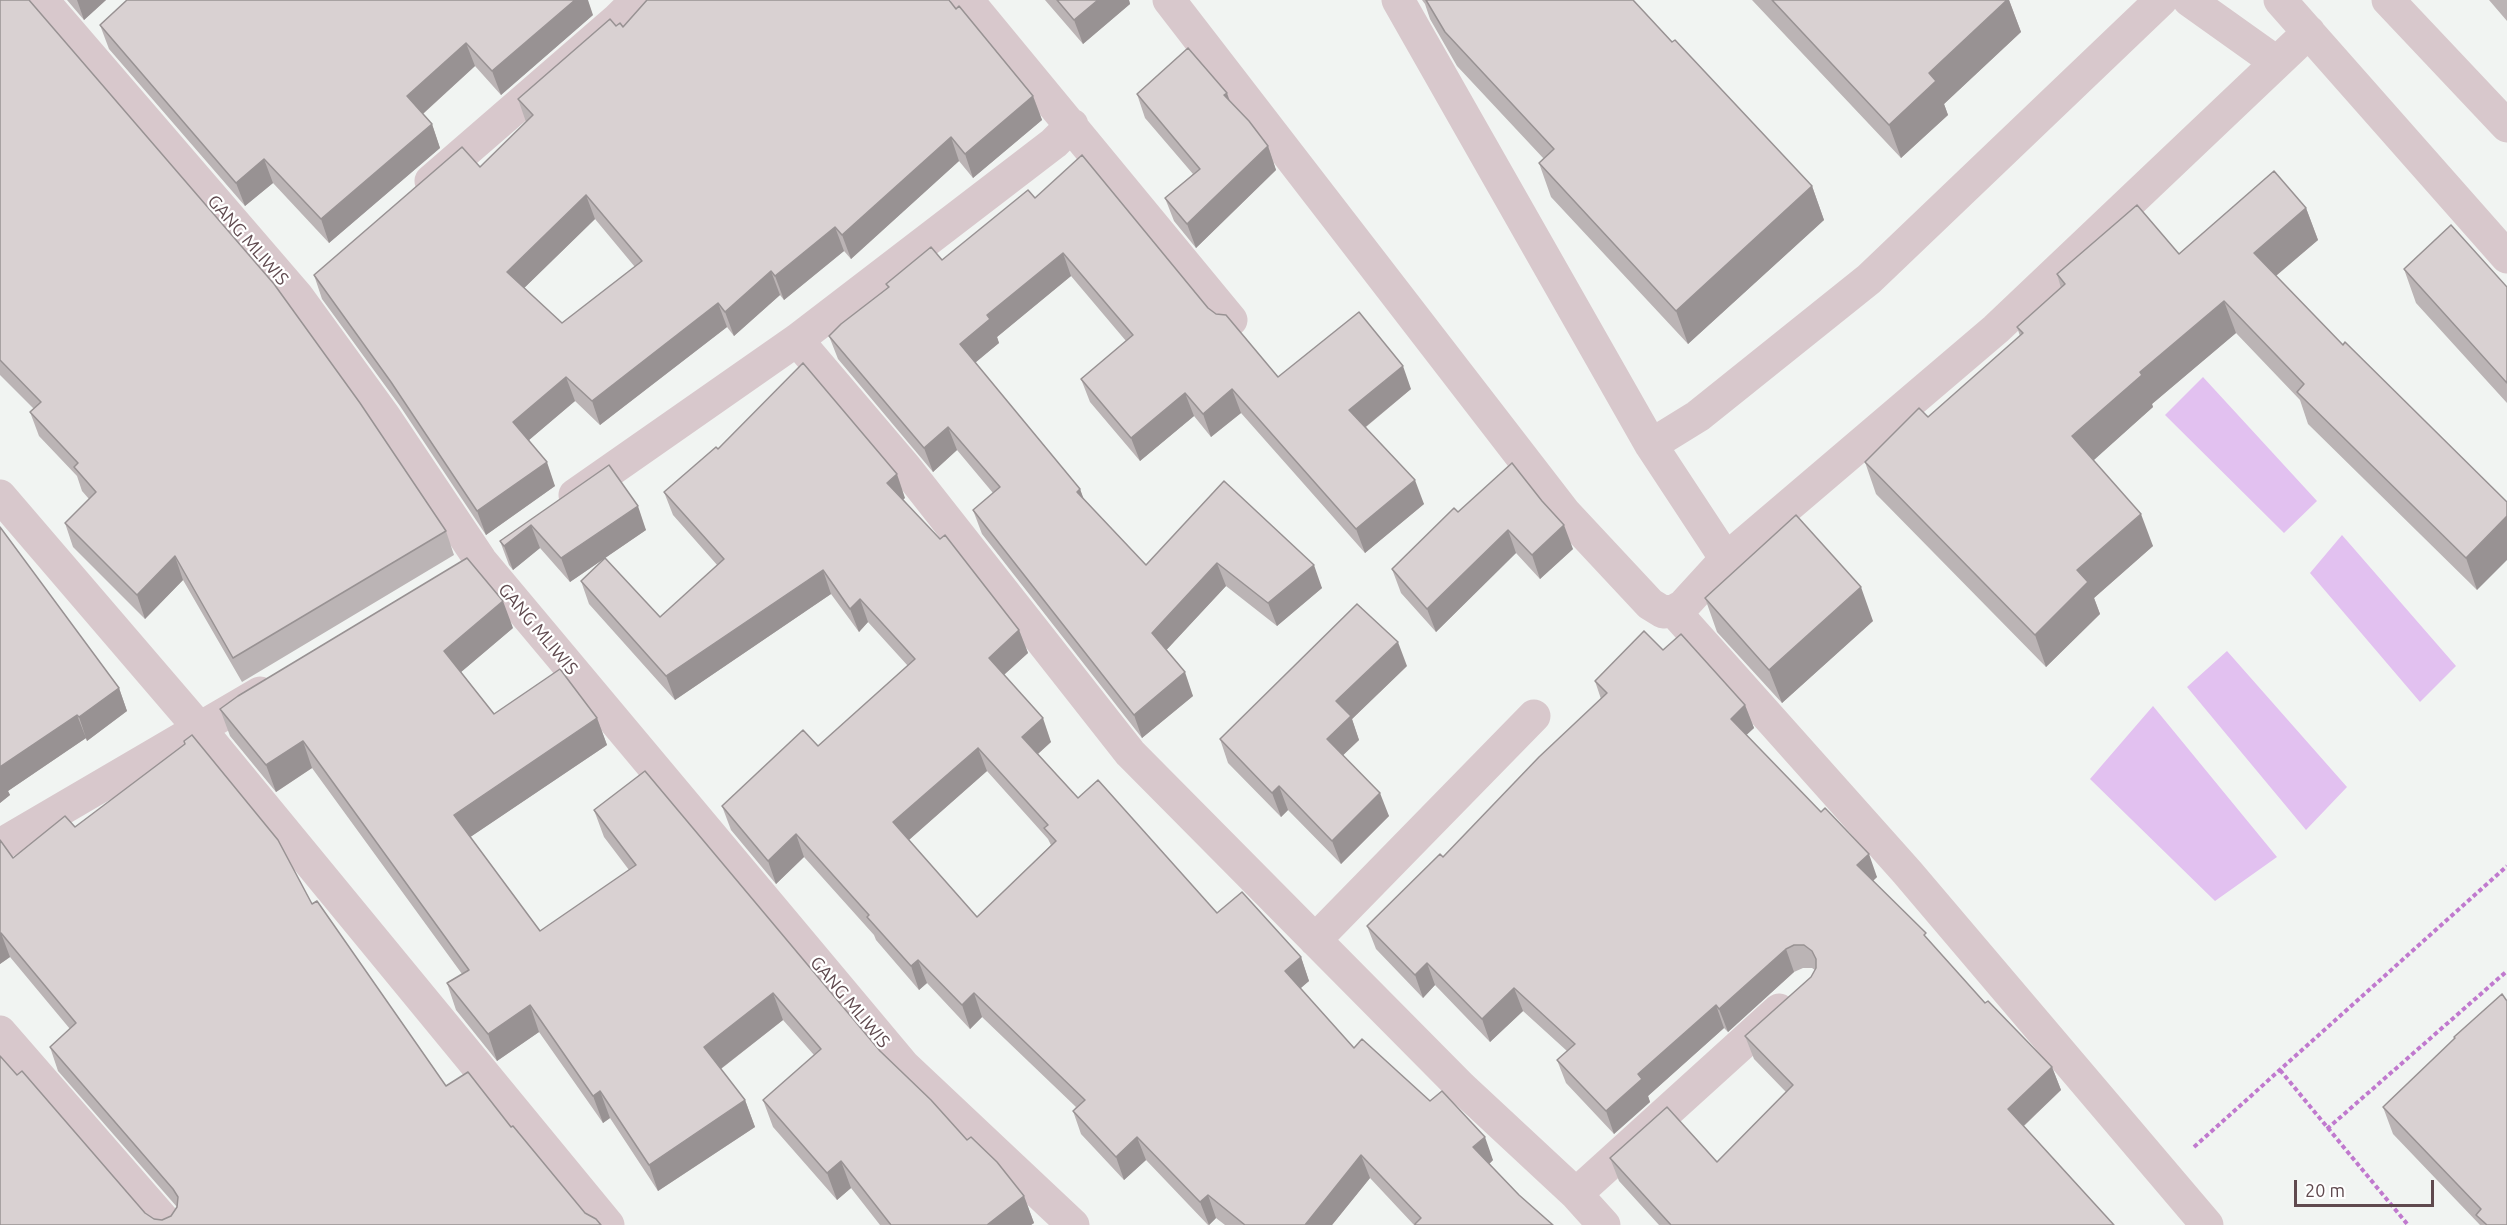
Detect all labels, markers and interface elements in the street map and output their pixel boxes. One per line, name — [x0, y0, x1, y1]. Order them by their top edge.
street label: GANG MLIWIS — [203, 190, 293, 290]
street label: GANG MLIWIS — [494, 579, 582, 679]
street label: GANG MLIWIS — [806, 952, 894, 1052]
scale bar — [2297, 1168, 2436, 1206]
text: 20 m — [2305, 1180, 2345, 1200]

